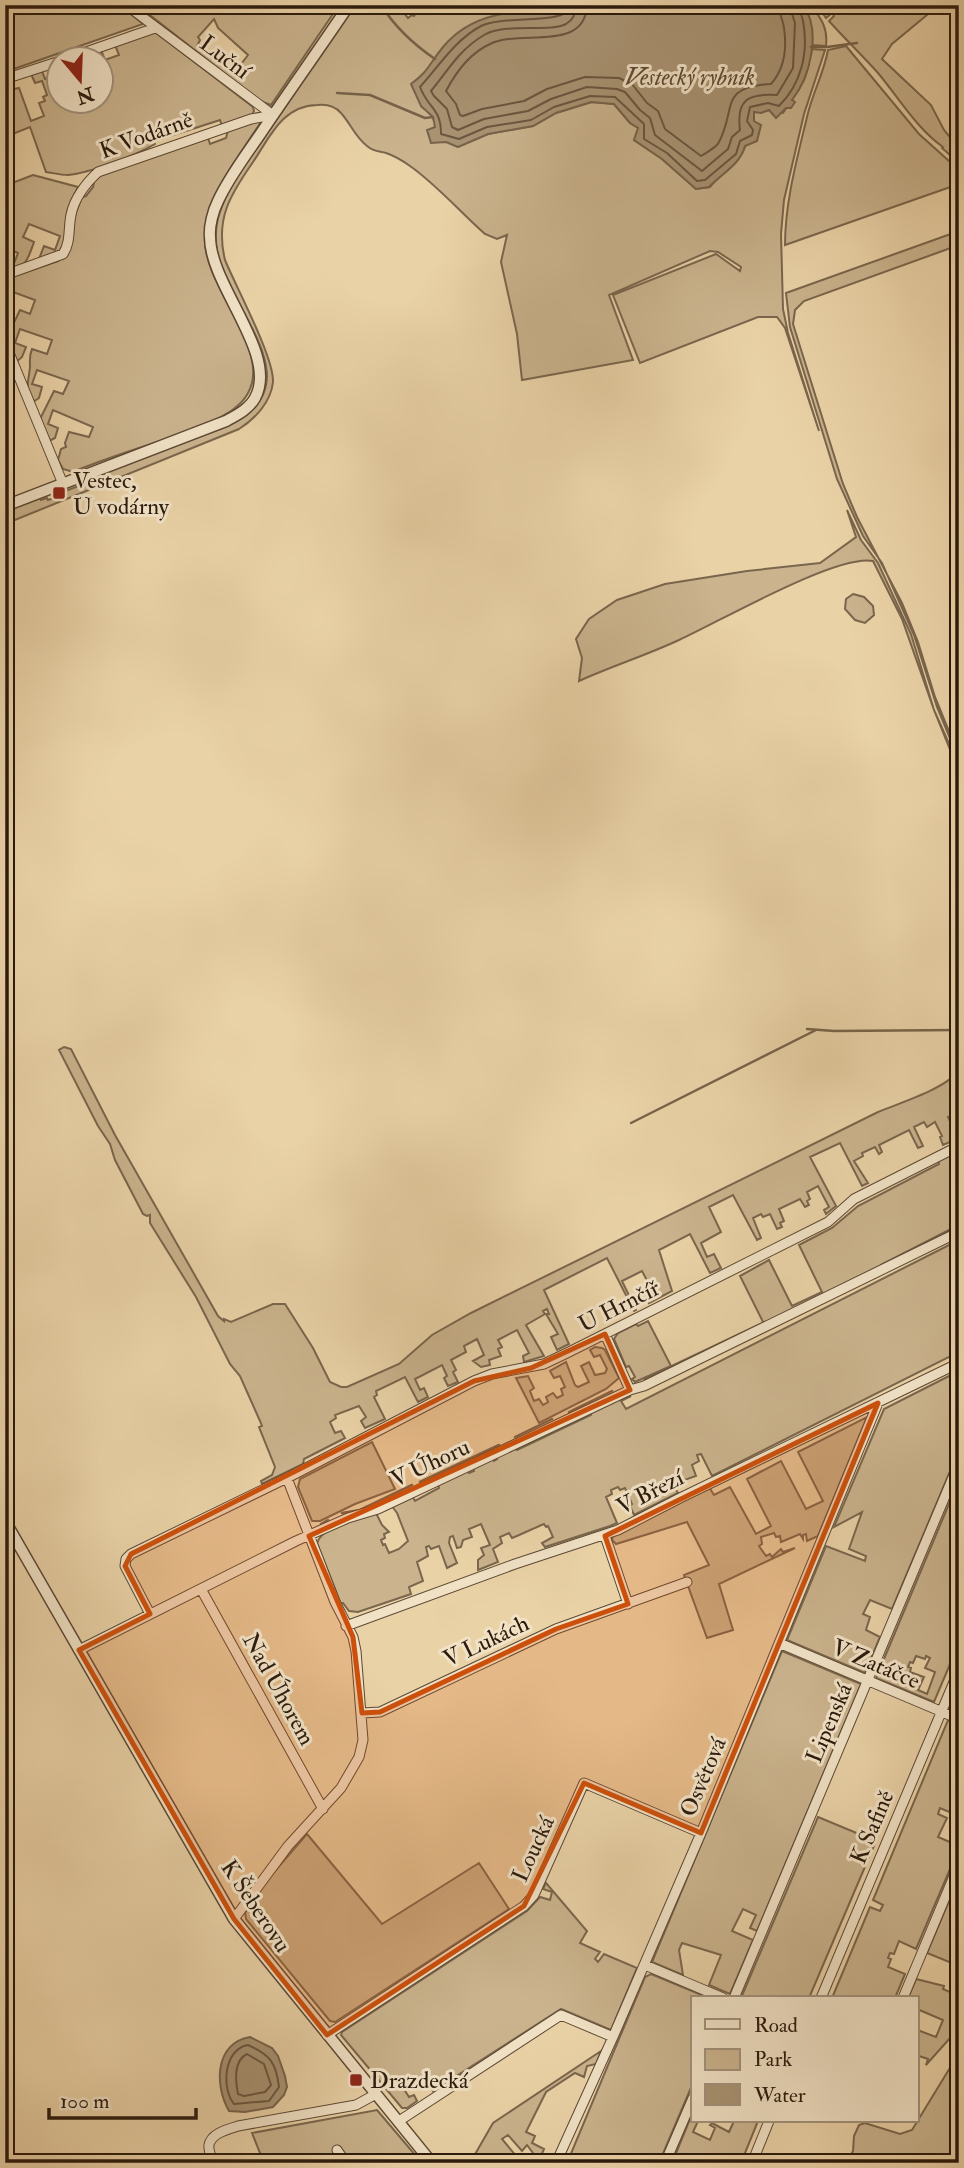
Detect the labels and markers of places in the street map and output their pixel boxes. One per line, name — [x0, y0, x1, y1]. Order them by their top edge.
place label: Vestec, U vodárny — [73, 466, 170, 521]
marker: Vestec, U vodárny — [51, 485, 67, 501]
place label: Drazdecká — [370, 2066, 469, 2095]
marker: Drazdecká — [348, 2072, 364, 2088]

